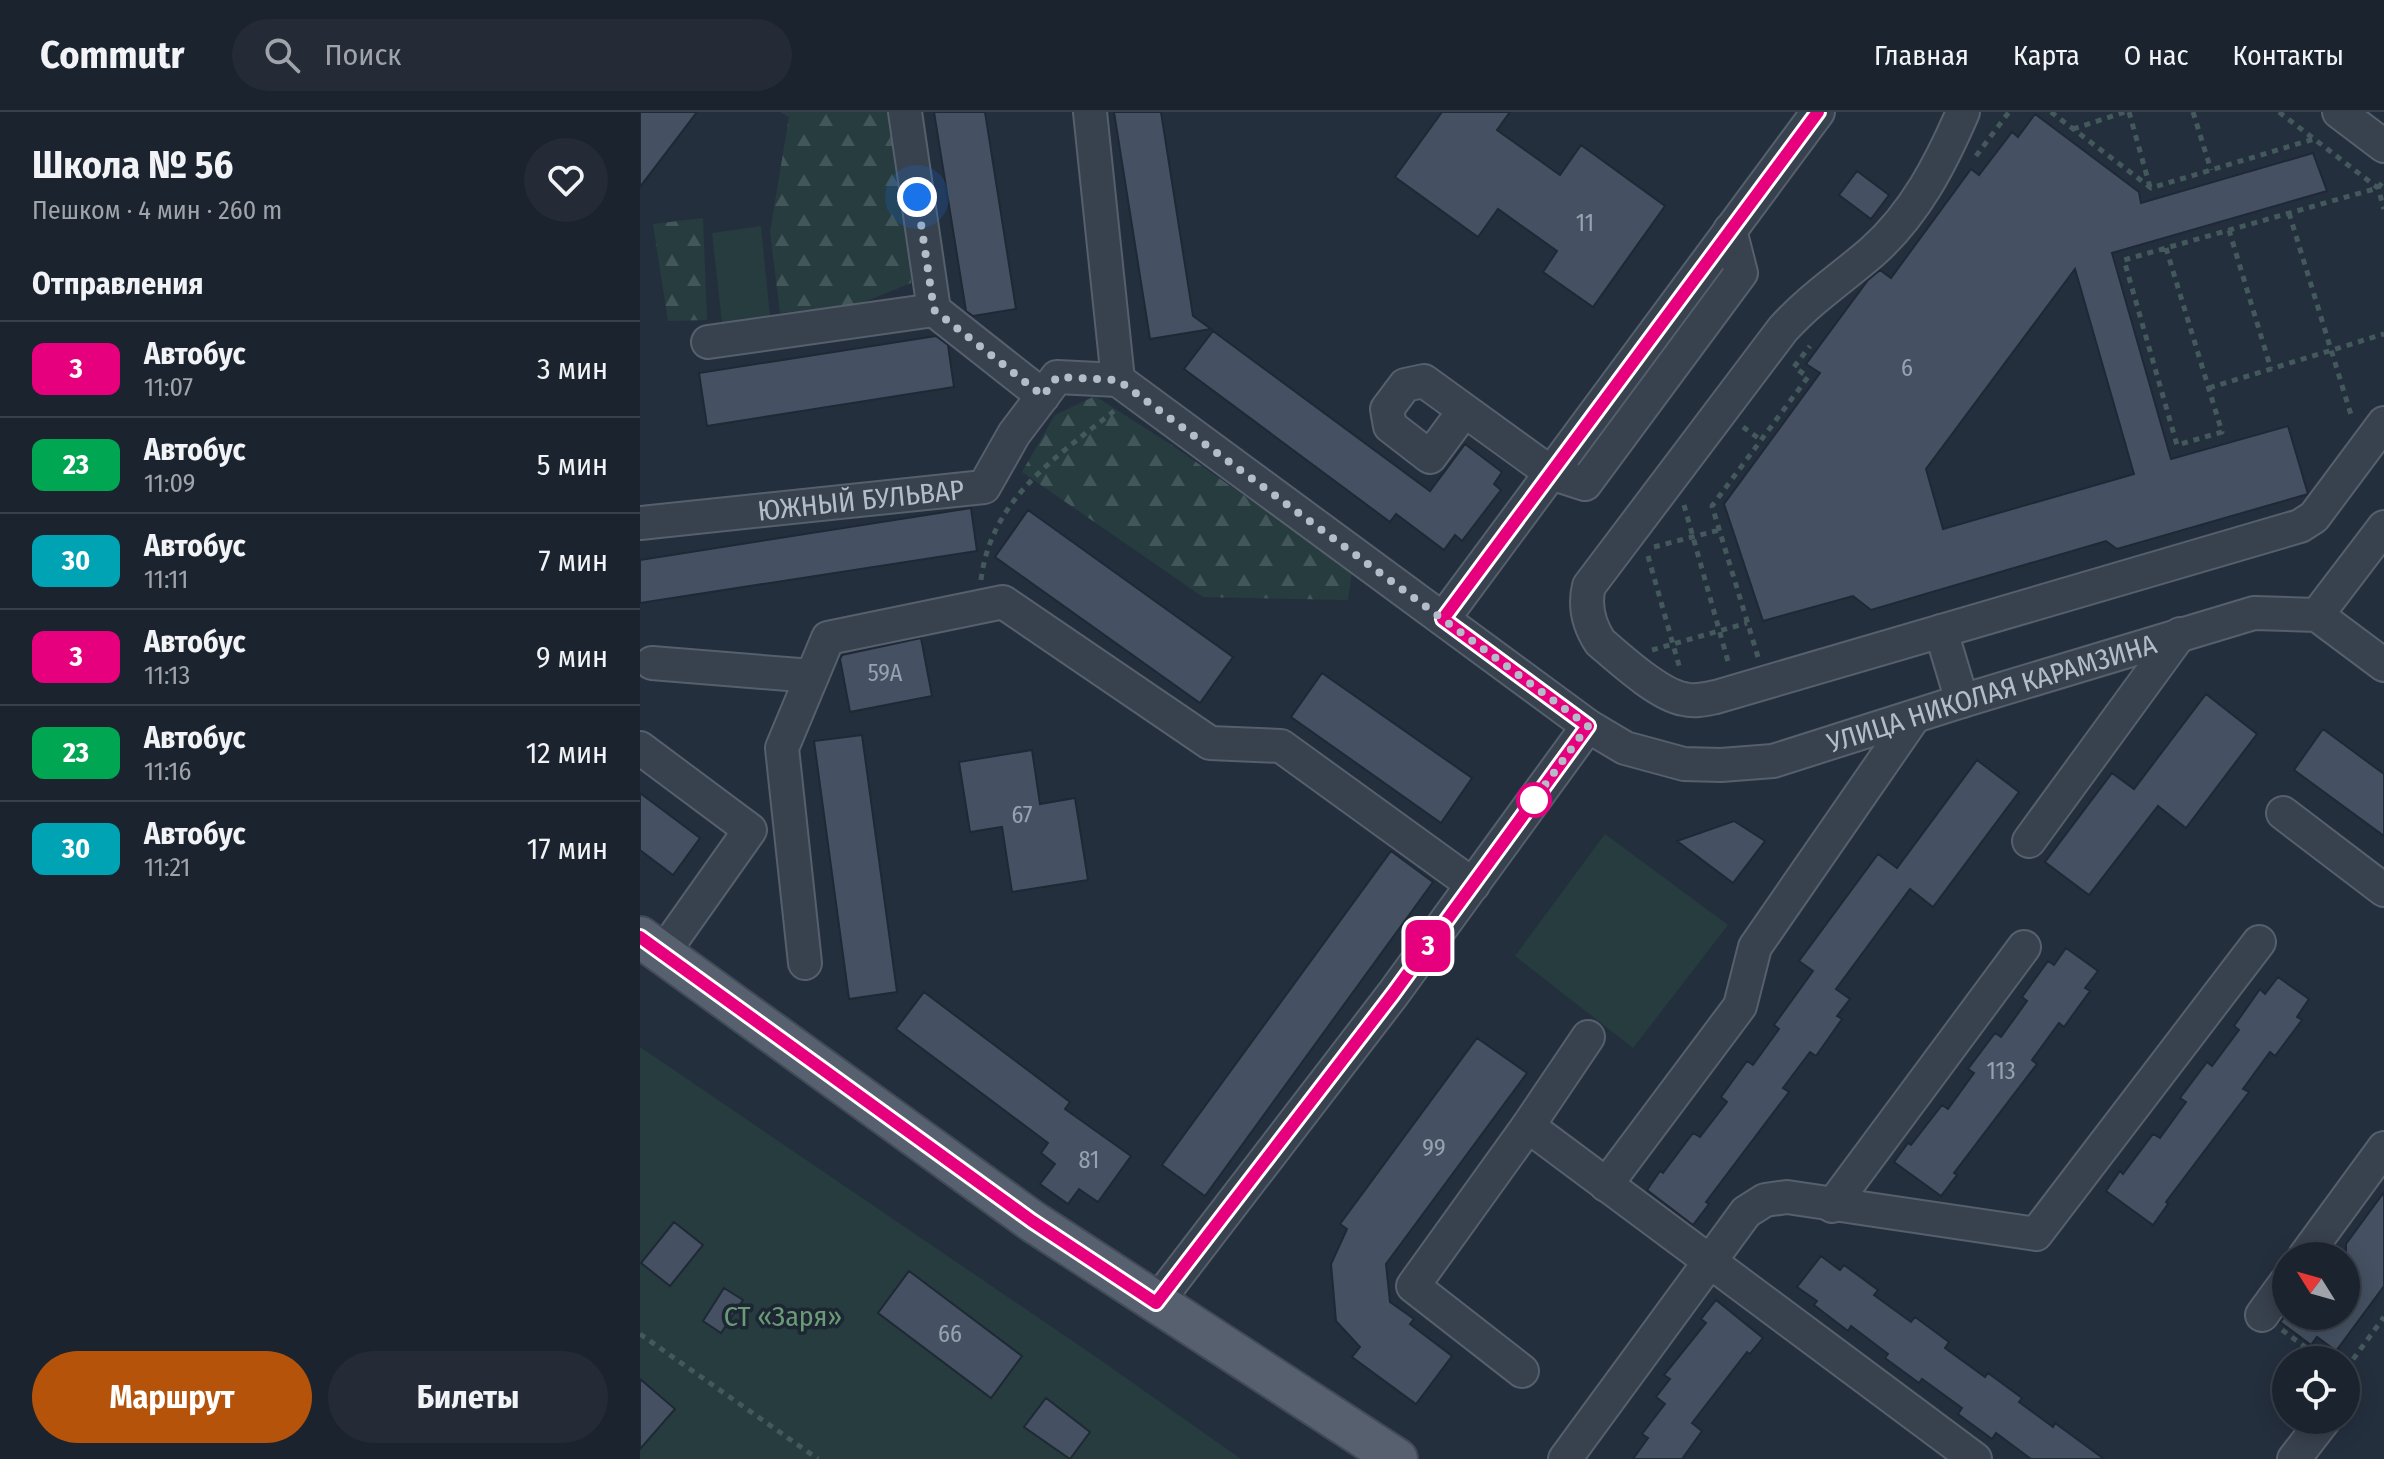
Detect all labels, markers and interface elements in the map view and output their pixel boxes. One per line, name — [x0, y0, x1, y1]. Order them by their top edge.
search box — [232, 19, 792, 91]
text: Commutr — [40, 32, 184, 78]
icon: search — [260, 33, 304, 77]
text: Поиск — [324, 37, 401, 73]
text: Главная — [1874, 39, 1969, 72]
text: Карта — [2013, 39, 2080, 72]
text: О нас — [2124, 39, 2189, 72]
text: Контакты — [2233, 39, 2344, 72]
button: heart — [524, 138, 608, 222]
text: Школа № 56 — [32, 142, 233, 188]
your location — [897, 177, 937, 217]
text: Пешком · 4 мин · 260 m — [32, 195, 282, 226]
house number: 11 — [1576, 209, 1594, 237]
text: Отправления — [32, 266, 203, 302]
text: Автобус — [144, 336, 246, 372]
text: 3 мин — [537, 351, 608, 387]
text: 3 — [69, 352, 83, 385]
house number: 6 — [1901, 354, 1913, 382]
text: 11:07 — [144, 372, 193, 403]
text: Автобус — [144, 432, 246, 468]
text: 5 мин — [537, 447, 608, 483]
text: 23 — [63, 448, 89, 481]
text: 11:09 — [144, 468, 195, 499]
street label: ЮЖНЫЙ БУЛЬВАР — [756, 473, 966, 527]
text: Автобус — [144, 528, 246, 564]
text: 7 мин — [538, 543, 608, 579]
text: 30 — [62, 544, 90, 577]
text: 11:11 — [144, 564, 188, 595]
text: Автобус — [144, 624, 246, 660]
street label: УЛИЦА НИКОЛАЯ КАРАМЗИНА — [1822, 627, 2161, 760]
text: 9 мин — [536, 639, 608, 675]
text: 3 — [69, 640, 83, 673]
house number: 59А — [868, 659, 903, 687]
text: 11:13 — [144, 660, 190, 691]
text: Автобус — [144, 720, 246, 756]
text: 12 мин — [526, 735, 608, 771]
text: 23 — [63, 736, 89, 769]
text: 11:16 — [144, 756, 191, 787]
unlabelled marker — [1517, 783, 1551, 817]
house number: 67 — [1011, 801, 1033, 829]
text: Автобус — [144, 816, 246, 852]
text: 17 мин — [527, 831, 608, 867]
text: 30 — [62, 832, 90, 865]
text: 11:21 — [144, 852, 190, 883]
line badge: 3 — [1402, 920, 1454, 972]
text: 3 — [1421, 929, 1435, 962]
house number: 113 — [1986, 1057, 2016, 1085]
house number: 99 — [1422, 1134, 1446, 1162]
house number: 81 — [1079, 1146, 1099, 1174]
north arrow — [2272, 1242, 2360, 1330]
map controls — [2272, 1242, 2360, 1434]
park label: СТ «Заря» — [724, 1300, 842, 1333]
house number: 66 — [938, 1320, 962, 1348]
button: locate — [2272, 1346, 2360, 1434]
button: Маршрут — [32, 1351, 312, 1443]
button: Билеты — [328, 1351, 608, 1443]

